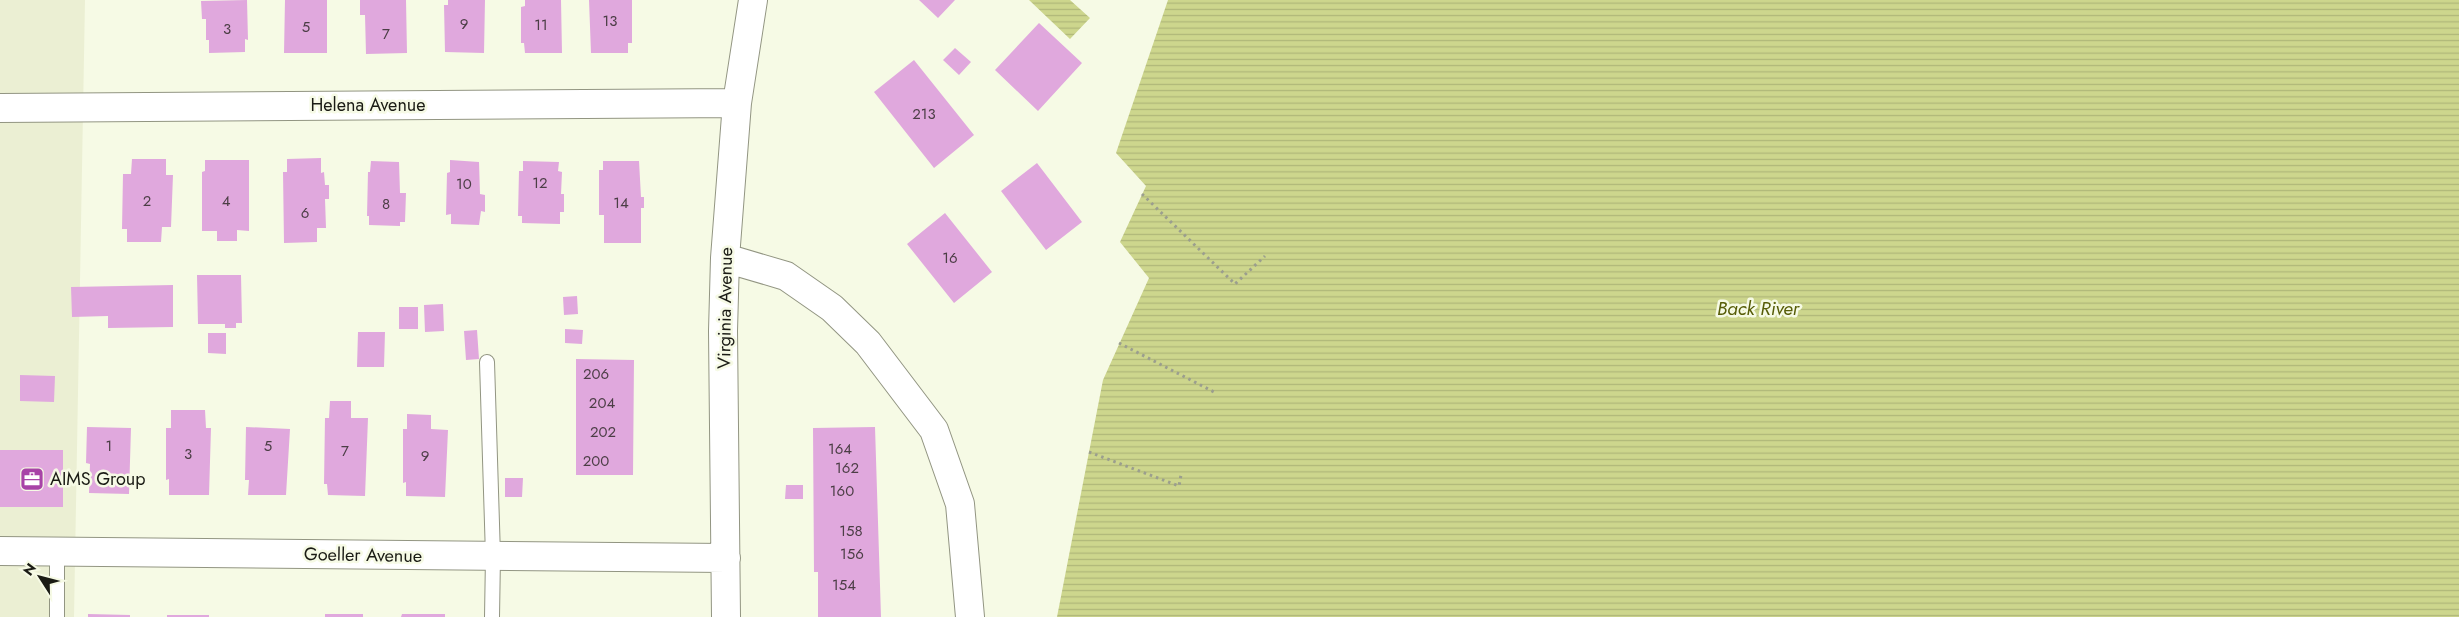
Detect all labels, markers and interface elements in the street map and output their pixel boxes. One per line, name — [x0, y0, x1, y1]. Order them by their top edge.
house number: 13 — [603, 10, 617, 32]
house number: 9 — [460, 13, 468, 35]
house number: 11 — [534, 14, 548, 36]
house number: 5 — [302, 16, 310, 38]
house number: 3 — [223, 18, 231, 40]
house number: 7 — [382, 23, 390, 45]
street label: Helena Avenue — [310, 92, 426, 118]
house number: 213 — [912, 103, 936, 125]
house number: 12 — [532, 172, 548, 194]
house number: 10 — [456, 173, 472, 195]
house number: 2 — [143, 190, 151, 212]
house number: 4 — [222, 190, 231, 212]
house number: 14 — [613, 192, 629, 214]
house number: 8 — [382, 193, 390, 215]
house number: 6 — [301, 202, 309, 224]
street label: Virginia Avenue — [711, 247, 739, 369]
house number: 16 — [942, 247, 958, 269]
water label: Back River — [1717, 295, 1801, 322]
house number: 206 — [583, 363, 609, 385]
house number: 204 — [589, 392, 615, 414]
house number: 202 — [590, 421, 616, 443]
house number: 1 — [106, 435, 112, 457]
house number: 5 — [264, 435, 272, 457]
house number: 164 — [828, 438, 852, 460]
house number: 7 — [341, 440, 349, 462]
house number: 3 — [184, 443, 192, 465]
house number: 9 — [421, 445, 429, 467]
house number: 200 — [583, 450, 609, 472]
house number: 162 — [835, 457, 859, 479]
office icon: AIMS Group — [19, 466, 45, 492]
place label: AIMS Group — [50, 466, 146, 492]
house number: 160 — [830, 480, 854, 502]
house number: 158 — [839, 520, 863, 542]
street label: Goeller Avenue — [304, 541, 422, 569]
house number: 156 — [840, 543, 864, 565]
north arrow — [15, 552, 65, 602]
text: N — [18, 559, 41, 580]
house number: 154 — [832, 574, 856, 596]

